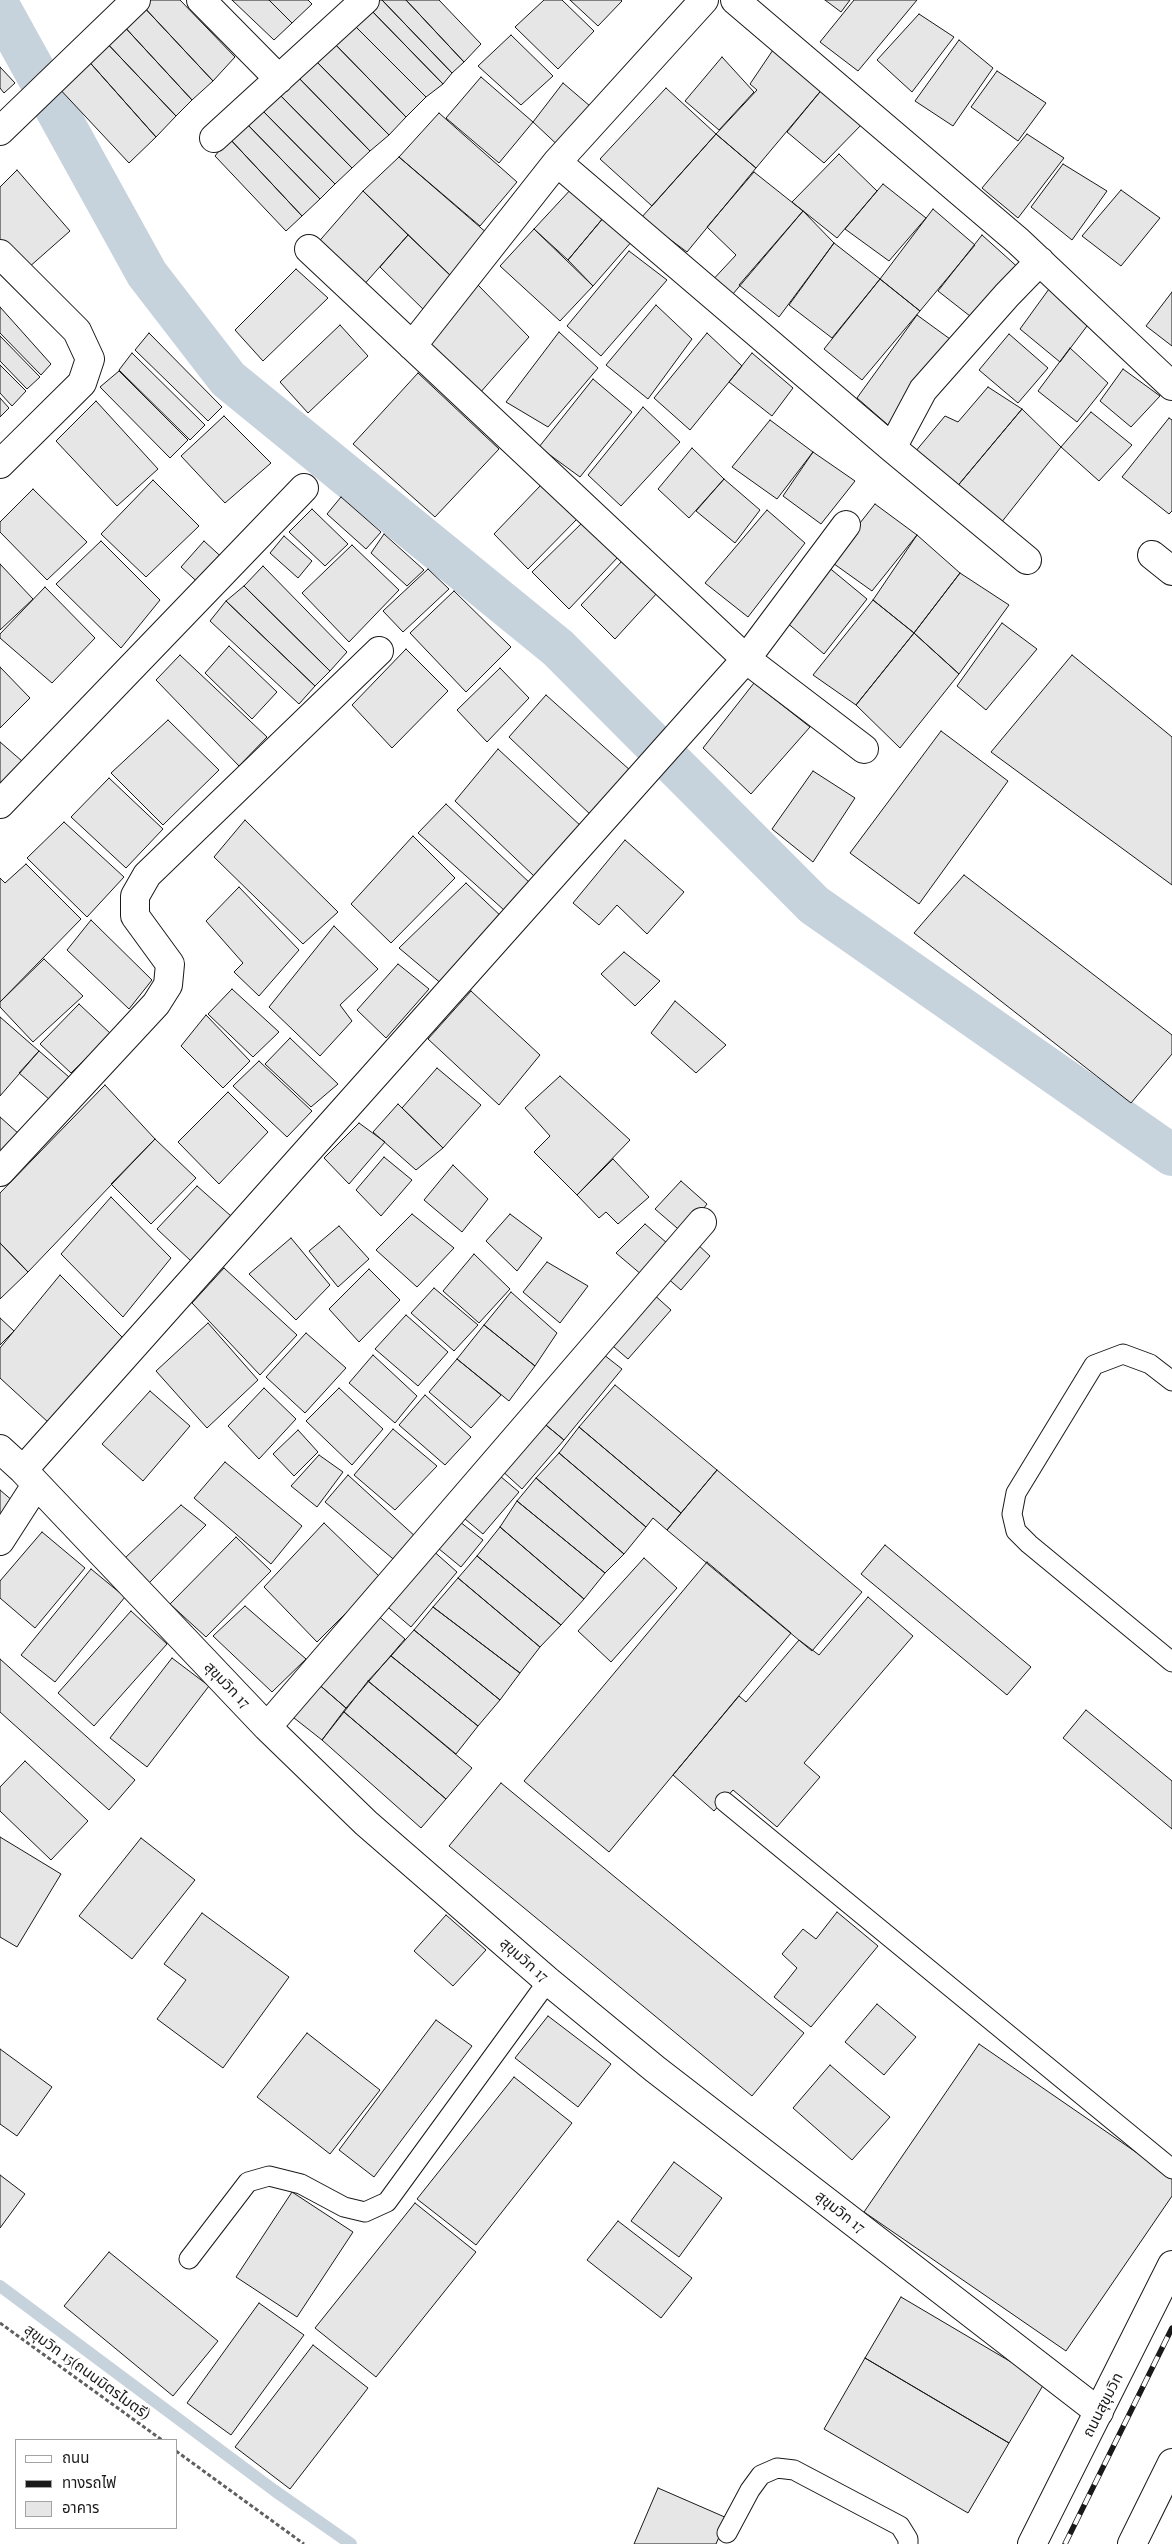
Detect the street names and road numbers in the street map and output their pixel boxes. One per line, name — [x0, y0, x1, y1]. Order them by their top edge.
street label: สุขุมวิท 17 — [200, 1658, 254, 1712]
street label: สุขุมวิท 17 — [496, 1934, 552, 1986]
street label: สุขุมวิท 17 — [812, 2187, 868, 2237]
street label: สุขุมวิท 15(ถนนมิตรไมตรี) — [21, 2320, 153, 2424]
street label: ถนนสุขุมวิท — [1079, 2370, 1127, 2440]

